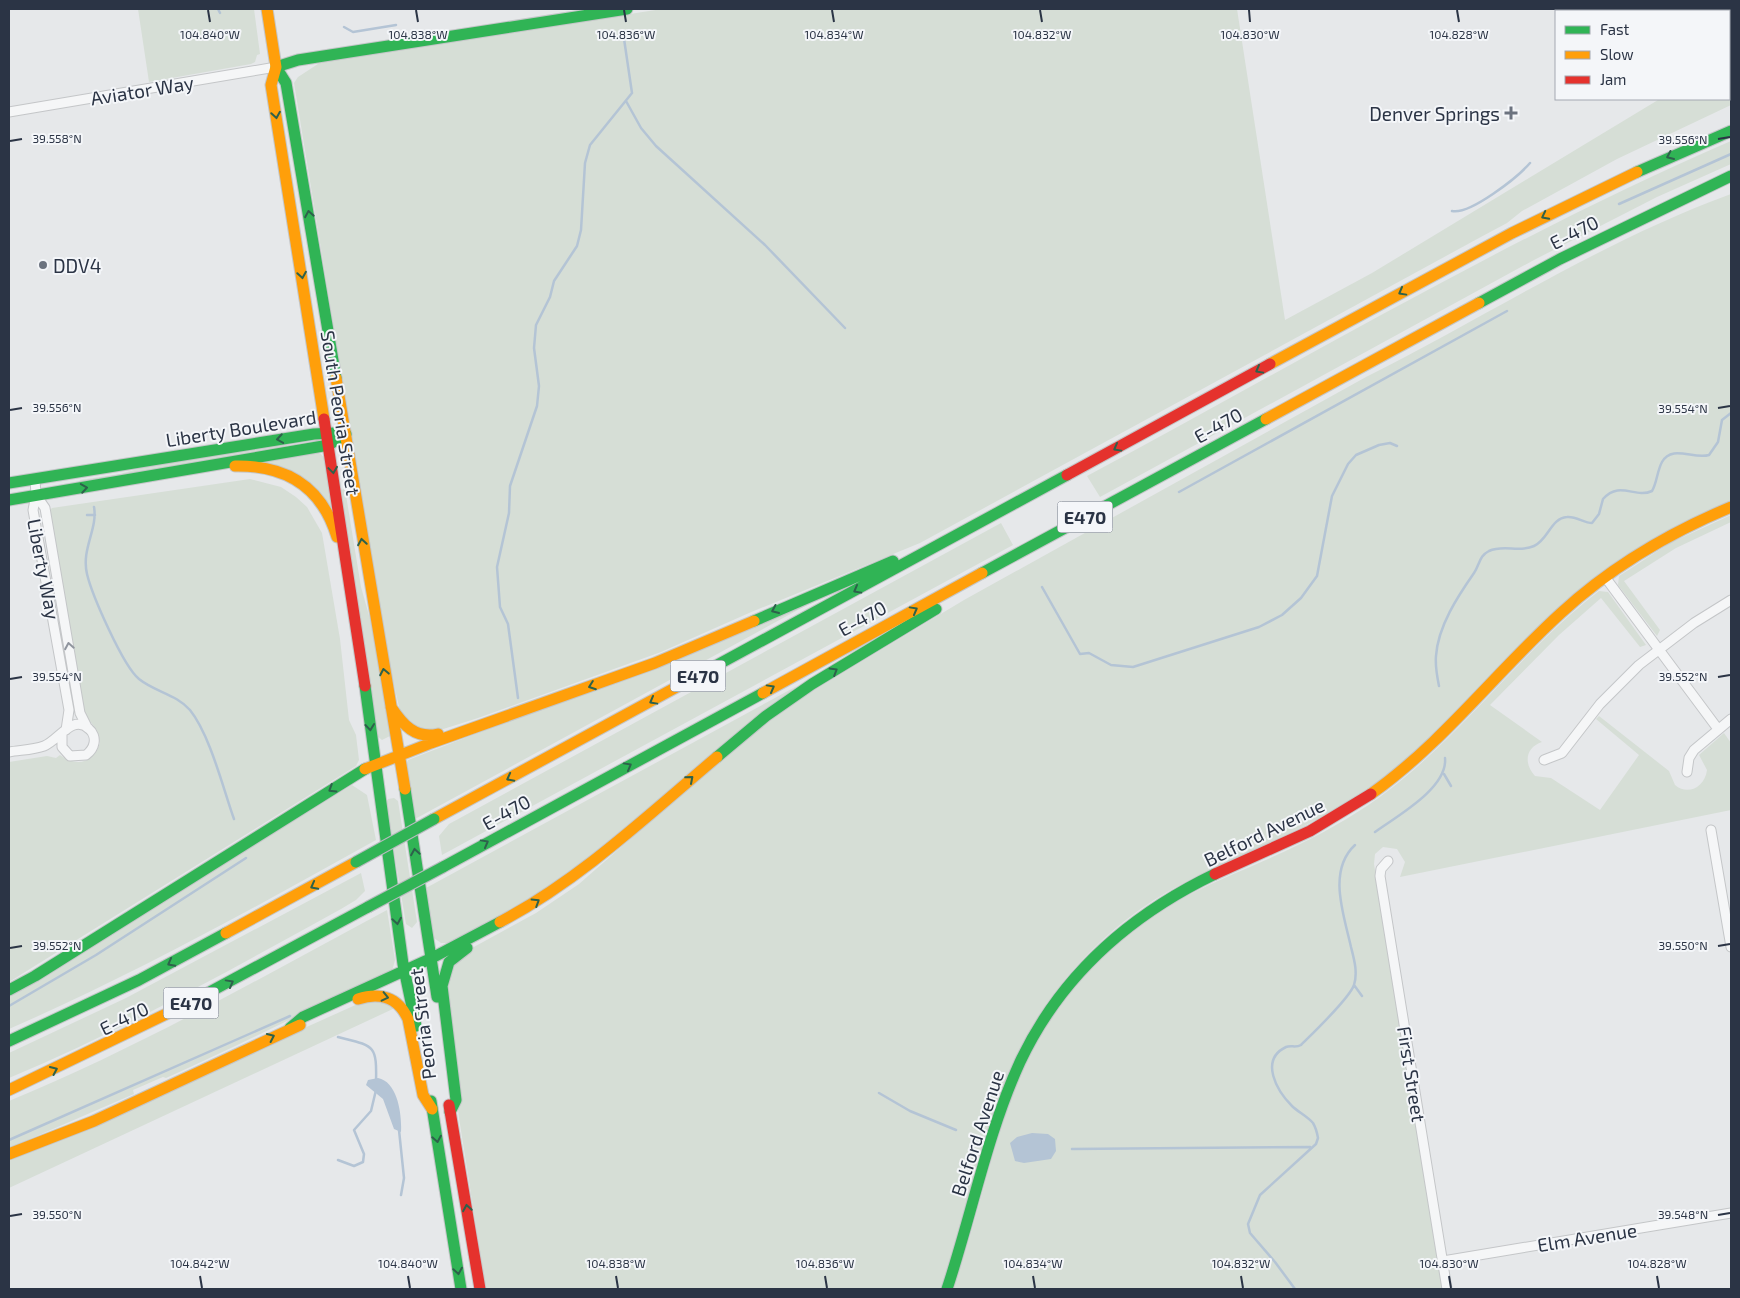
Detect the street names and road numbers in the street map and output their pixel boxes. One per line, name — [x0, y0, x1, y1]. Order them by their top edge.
street label: Aviator Way — [89, 70, 195, 110]
street label: E-470 — [1546, 210, 1602, 254]
street label: South Peoria Street — [317, 329, 365, 497]
street label: E-470 — [1190, 402, 1246, 448]
street label: Liberty Boulevard — [164, 405, 318, 451]
road number: E470 — [1058, 502, 1112, 532]
street label: Liberty Way — [23, 517, 65, 621]
street label: E-470 — [834, 595, 890, 641]
road number: E470 — [670, 660, 726, 691]
street label: E-470 — [478, 789, 534, 835]
street label: Belford Avenue — [1200, 793, 1328, 871]
street label: Peoria Street — [404, 967, 440, 1081]
road number: E470 — [164, 988, 218, 1018]
street label: E-470 — [96, 996, 152, 1040]
street label: First Street — [1393, 1025, 1431, 1123]
street label: Belford Avenue — [946, 1067, 1008, 1199]
street label: Elm Avenue — [1536, 1218, 1638, 1256]

